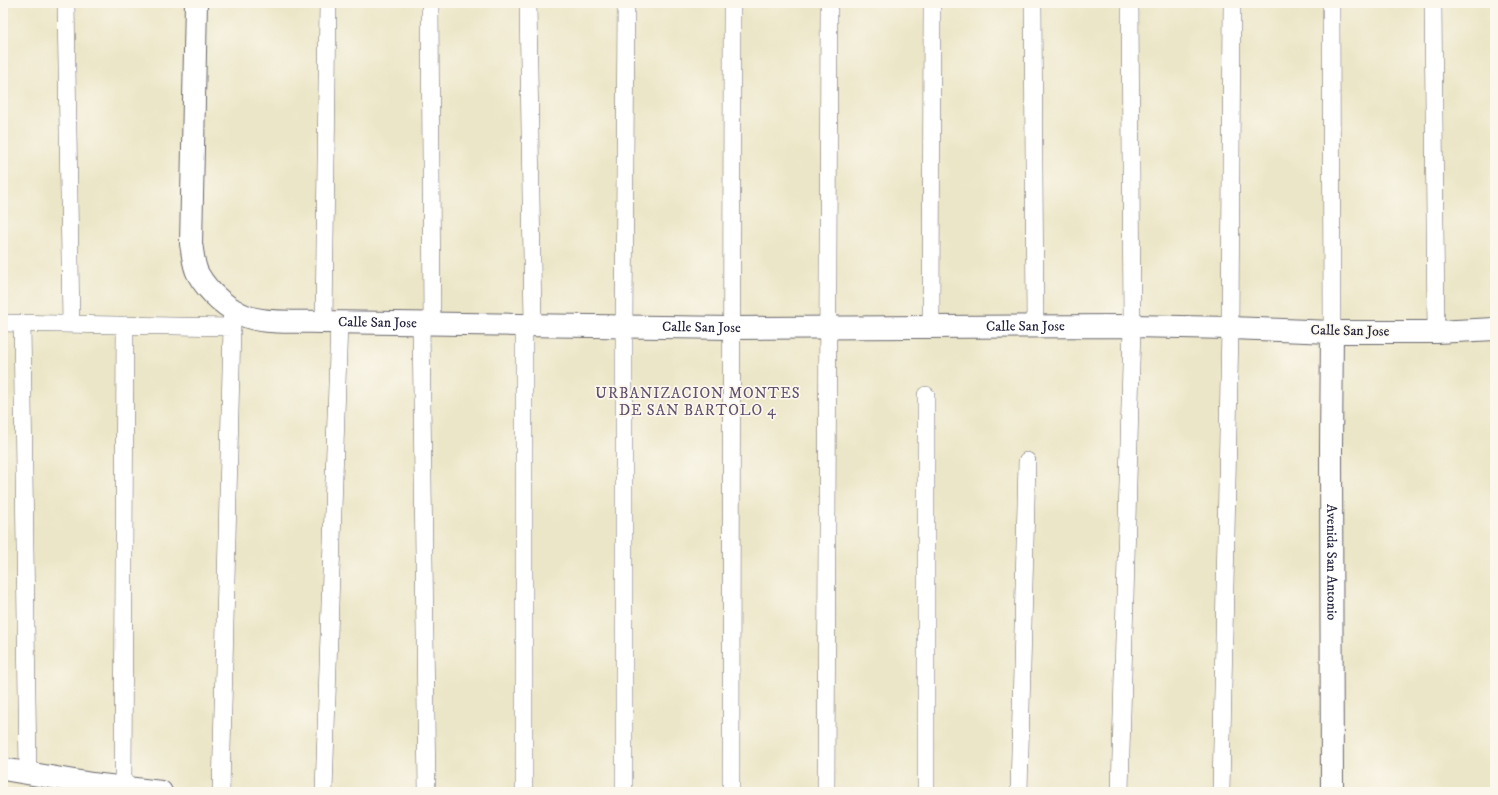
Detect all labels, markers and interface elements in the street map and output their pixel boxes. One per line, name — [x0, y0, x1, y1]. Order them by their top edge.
street label: Calle San Jose — [338, 313, 417, 332]
street label: Calle San Jose — [986, 317, 1065, 336]
street label: Calle San Jose — [662, 318, 741, 337]
street label: Calle San Jose — [1311, 321, 1390, 341]
district label: URBANIZACION MONTES DE SAN BARTOLO 4 — [595, 384, 801, 420]
street label: Avenida San Antonio — [1322, 504, 1341, 621]

